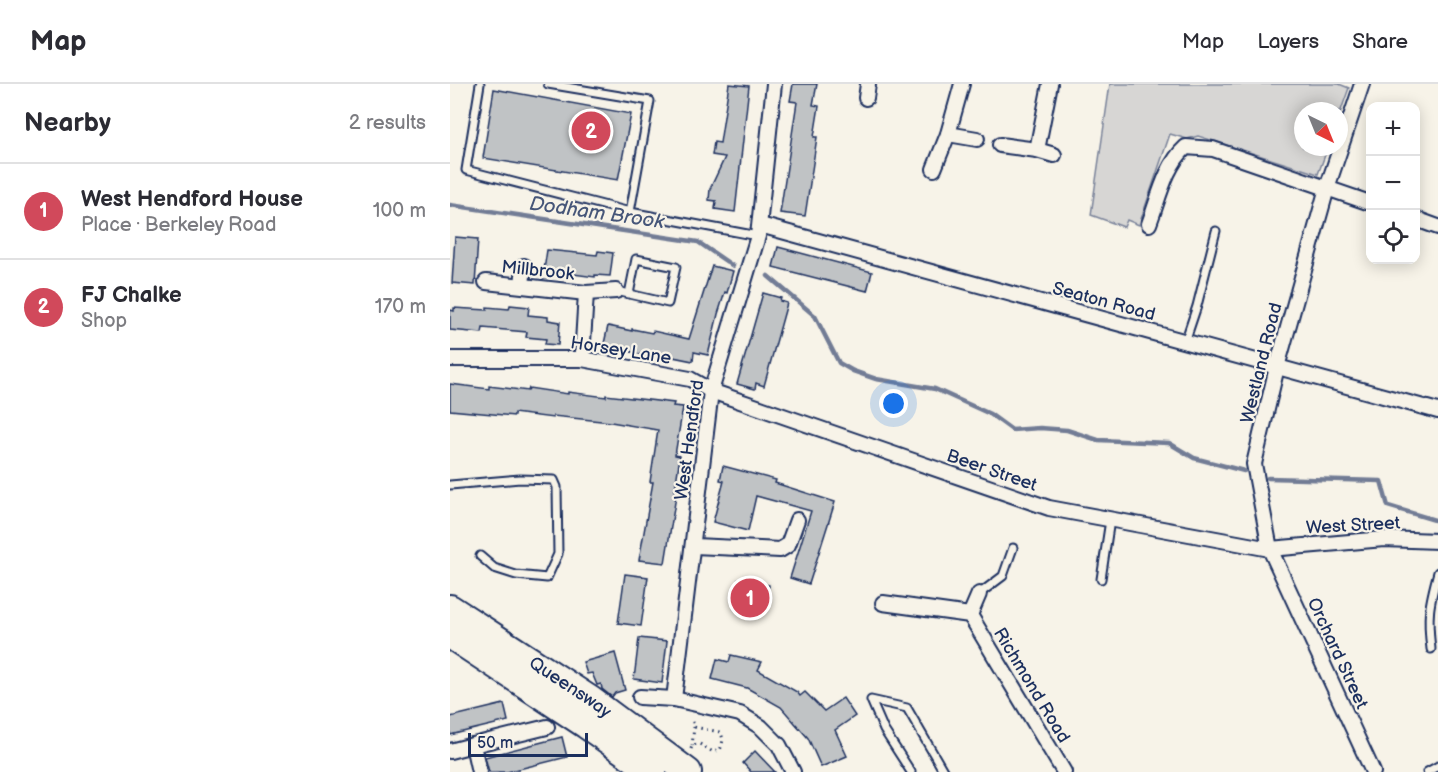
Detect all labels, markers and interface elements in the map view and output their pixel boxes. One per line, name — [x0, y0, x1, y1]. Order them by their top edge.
text: Map — [30, 25, 86, 58]
text: Map — [1182, 29, 1224, 54]
text: Layers — [1257, 29, 1319, 54]
text: Share — [1352, 29, 1408, 54]
north arrow — [1294, 102, 1348, 156]
map controls — [1366, 102, 1420, 264]
button: + — [1366, 102, 1420, 156]
text: Nearby — [24, 108, 111, 139]
pin: 2 — [572, 108, 610, 154]
text: 2 results — [349, 111, 426, 135]
button: − — [1366, 156, 1420, 210]
text: West Hendford House — [81, 186, 303, 213]
water label: Dodham Brook — [528, 192, 667, 234]
text: 1 — [39, 199, 48, 223]
text: 100 m — [373, 199, 426, 223]
button: locate — [1366, 210, 1420, 264]
text: Place · Berkeley Road — [81, 213, 276, 237]
street label: Millbrook — [500, 256, 576, 285]
street label: Seaton Road — [1050, 278, 1158, 325]
text: FJ Chalke — [81, 282, 182, 309]
text: 2 — [38, 295, 49, 319]
text: 170 m — [375, 295, 426, 319]
street label: Westland Road — [1236, 301, 1287, 426]
text: Shop — [81, 309, 127, 333]
street label: Horsey Lane — [569, 332, 673, 369]
street label: West Hendford — [671, 379, 708, 502]
your location — [879, 389, 908, 418]
street label: Beer Street — [944, 445, 1040, 496]
street label: West Street — [1305, 513, 1401, 538]
pin: 1 — [730, 576, 770, 620]
street label: Orchard Street — [1303, 594, 1373, 712]
street label: Richmond Road — [989, 624, 1074, 747]
street label: Queensway — [525, 652, 616, 723]
scale bar — [468, 730, 588, 758]
text: 50 m — [477, 734, 513, 753]

